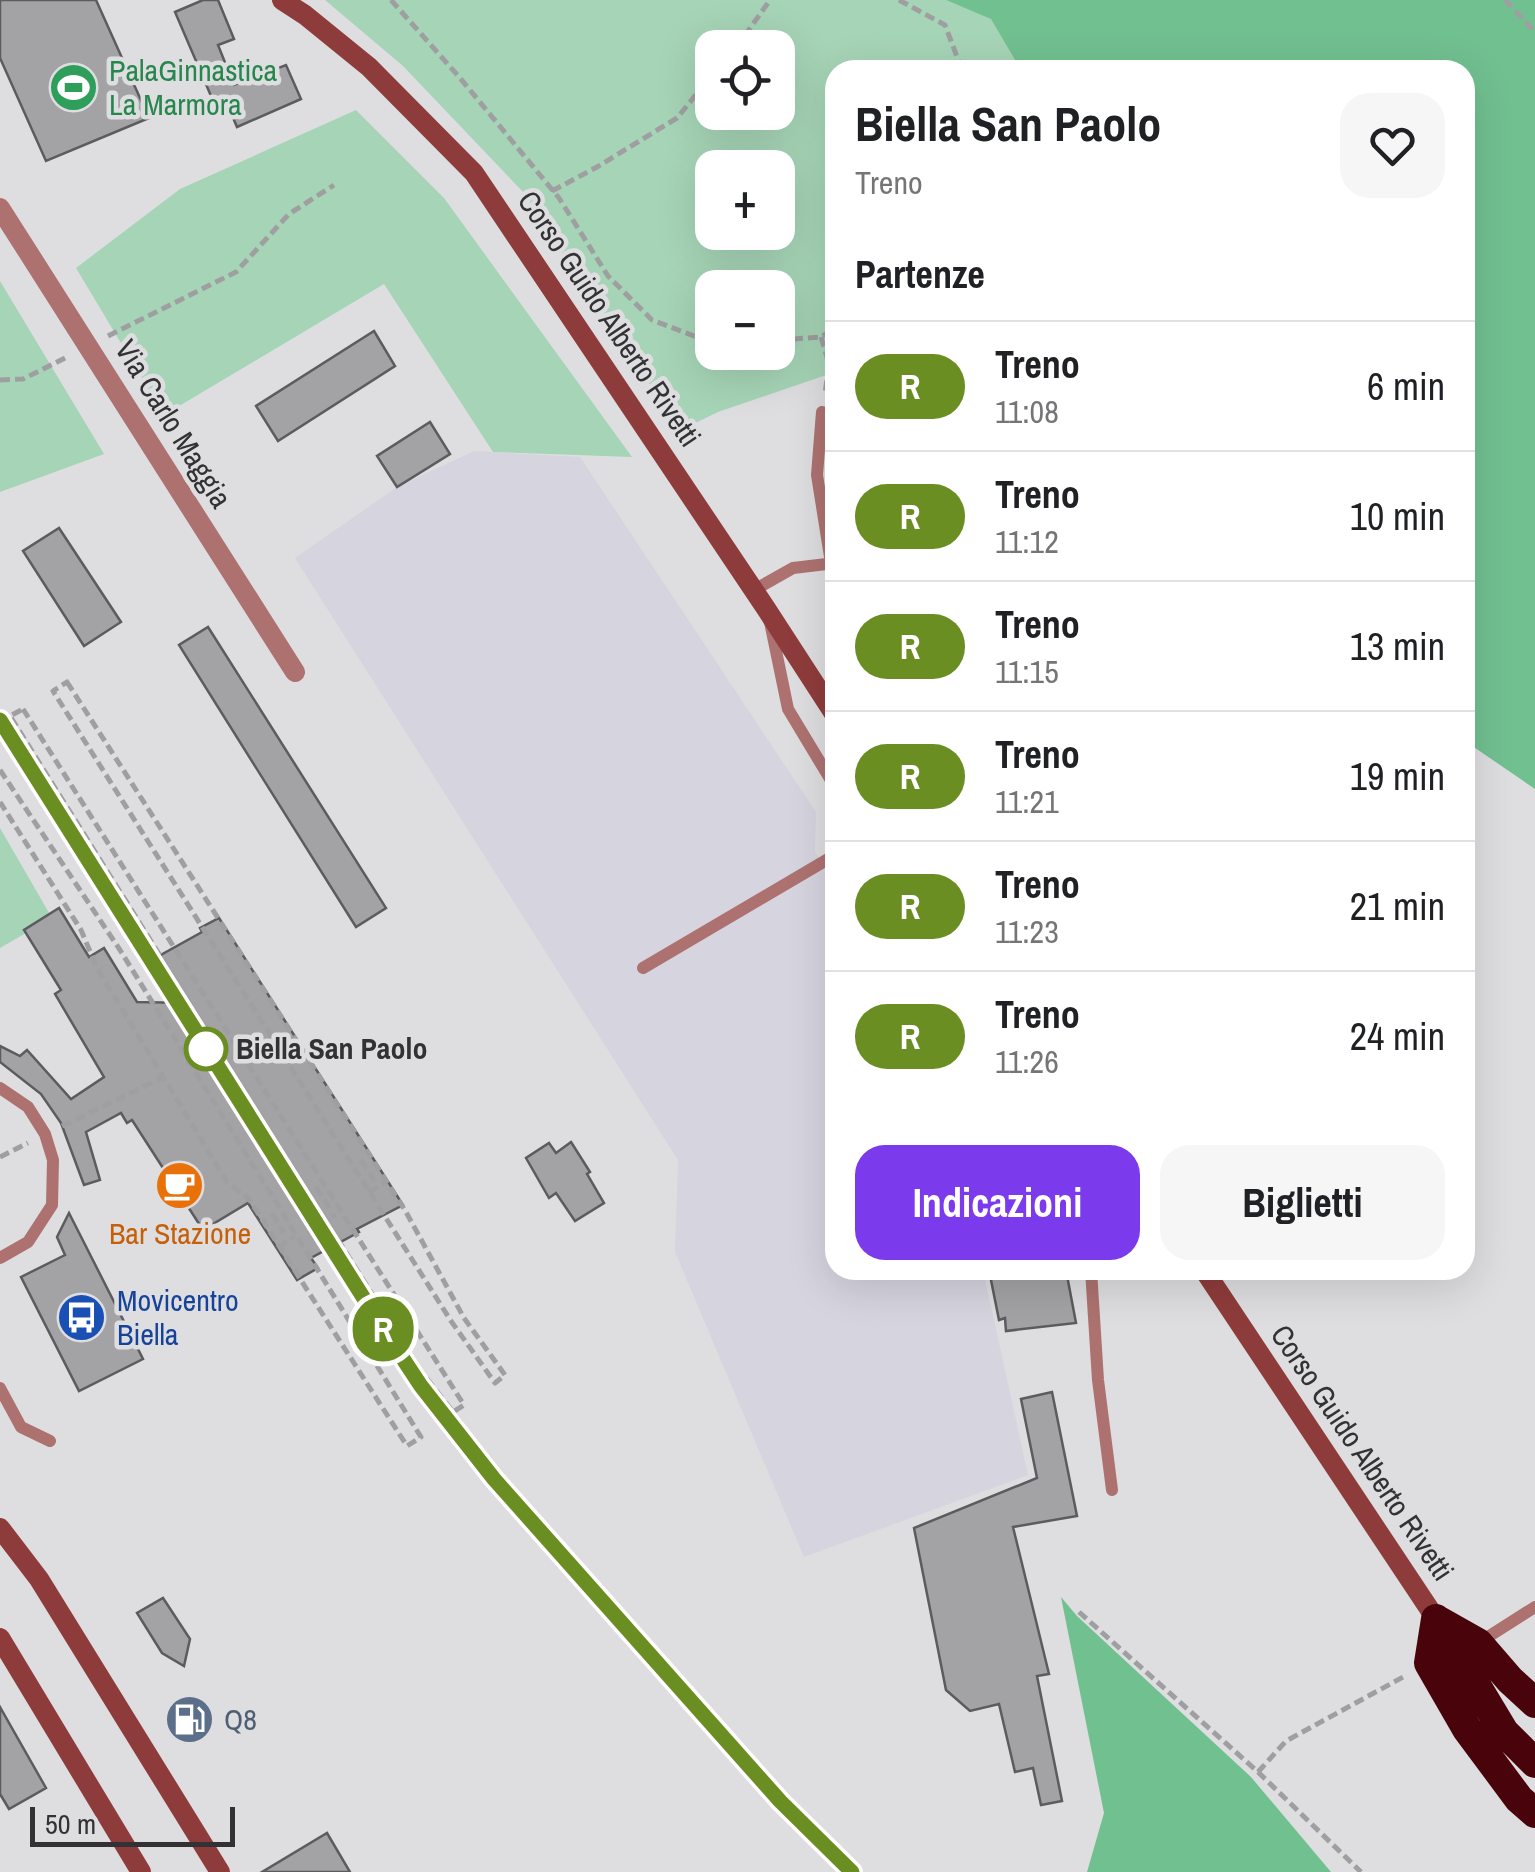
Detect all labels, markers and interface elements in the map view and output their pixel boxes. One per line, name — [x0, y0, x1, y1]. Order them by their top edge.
map controls — [695, 30, 795, 370]
button: locate — [695, 30, 795, 130]
place label: PalaGinnastica La Marmora — [109, 50, 278, 124]
sports icon: PalaGinnastica La Marmora — [48, 62, 100, 114]
text: Biella San Paolo — [855, 91, 1161, 156]
button: heart — [1340, 93, 1445, 198]
button: + — [695, 150, 795, 250]
text: Treno — [855, 161, 923, 204]
street label: Corso Guido Alberto Rivetti — [509, 183, 711, 454]
text: Partenze — [855, 249, 985, 300]
button: − — [695, 270, 795, 370]
street label: Via Carlo Maggia — [106, 332, 242, 515]
text: Treno — [995, 339, 1080, 390]
text: 6 min — [1367, 361, 1445, 412]
text: R — [900, 363, 920, 410]
text: 11:08 — [995, 390, 1059, 433]
text: Treno — [995, 469, 1080, 520]
text: 10 min — [1350, 491, 1445, 542]
text: R — [900, 493, 920, 540]
text: 11:12 — [995, 520, 1059, 563]
text: Treno — [995, 599, 1080, 650]
text: 13 min — [1350, 621, 1445, 672]
text: R — [900, 623, 920, 670]
text: 11:15 — [995, 650, 1059, 693]
text: Treno — [995, 729, 1080, 780]
text: 19 min — [1350, 751, 1445, 802]
text: R — [900, 753, 920, 800]
text: 11:21 — [995, 780, 1059, 823]
text: Treno — [995, 859, 1080, 910]
text: 21 min — [1350, 881, 1445, 932]
text: R — [900, 883, 920, 930]
text: 11:23 — [995, 910, 1059, 953]
text: Treno — [995, 989, 1080, 1040]
text: 24 min — [1350, 1011, 1445, 1062]
text: R — [900, 1013, 920, 1060]
marker: Biella San Paolo — [185, 1028, 227, 1070]
place label: Biella San Paolo — [236, 1028, 427, 1068]
text: 11:26 — [995, 1040, 1059, 1083]
button: Indicazioni — [855, 1145, 1140, 1260]
button: Biglietti — [1160, 1145, 1445, 1260]
cafe icon: Bar Stazione — [154, 1159, 206, 1211]
place label: Bar Stazione — [109, 1213, 251, 1253]
place label: Movicentro Biella — [117, 1280, 239, 1354]
bus stop icon: Movicentro Biella — [56, 1292, 108, 1344]
line badge: R — [350, 1296, 416, 1362]
text: R — [373, 1306, 393, 1353]
street label: Corso Guido Alberto Rivetti — [1262, 1317, 1464, 1588]
fuel station icon: Q8 — [163, 1694, 215, 1746]
place label: Q8 — [224, 1699, 257, 1739]
scale bar — [30, 1802, 235, 1846]
text: 50 m — [45, 1805, 96, 1843]

